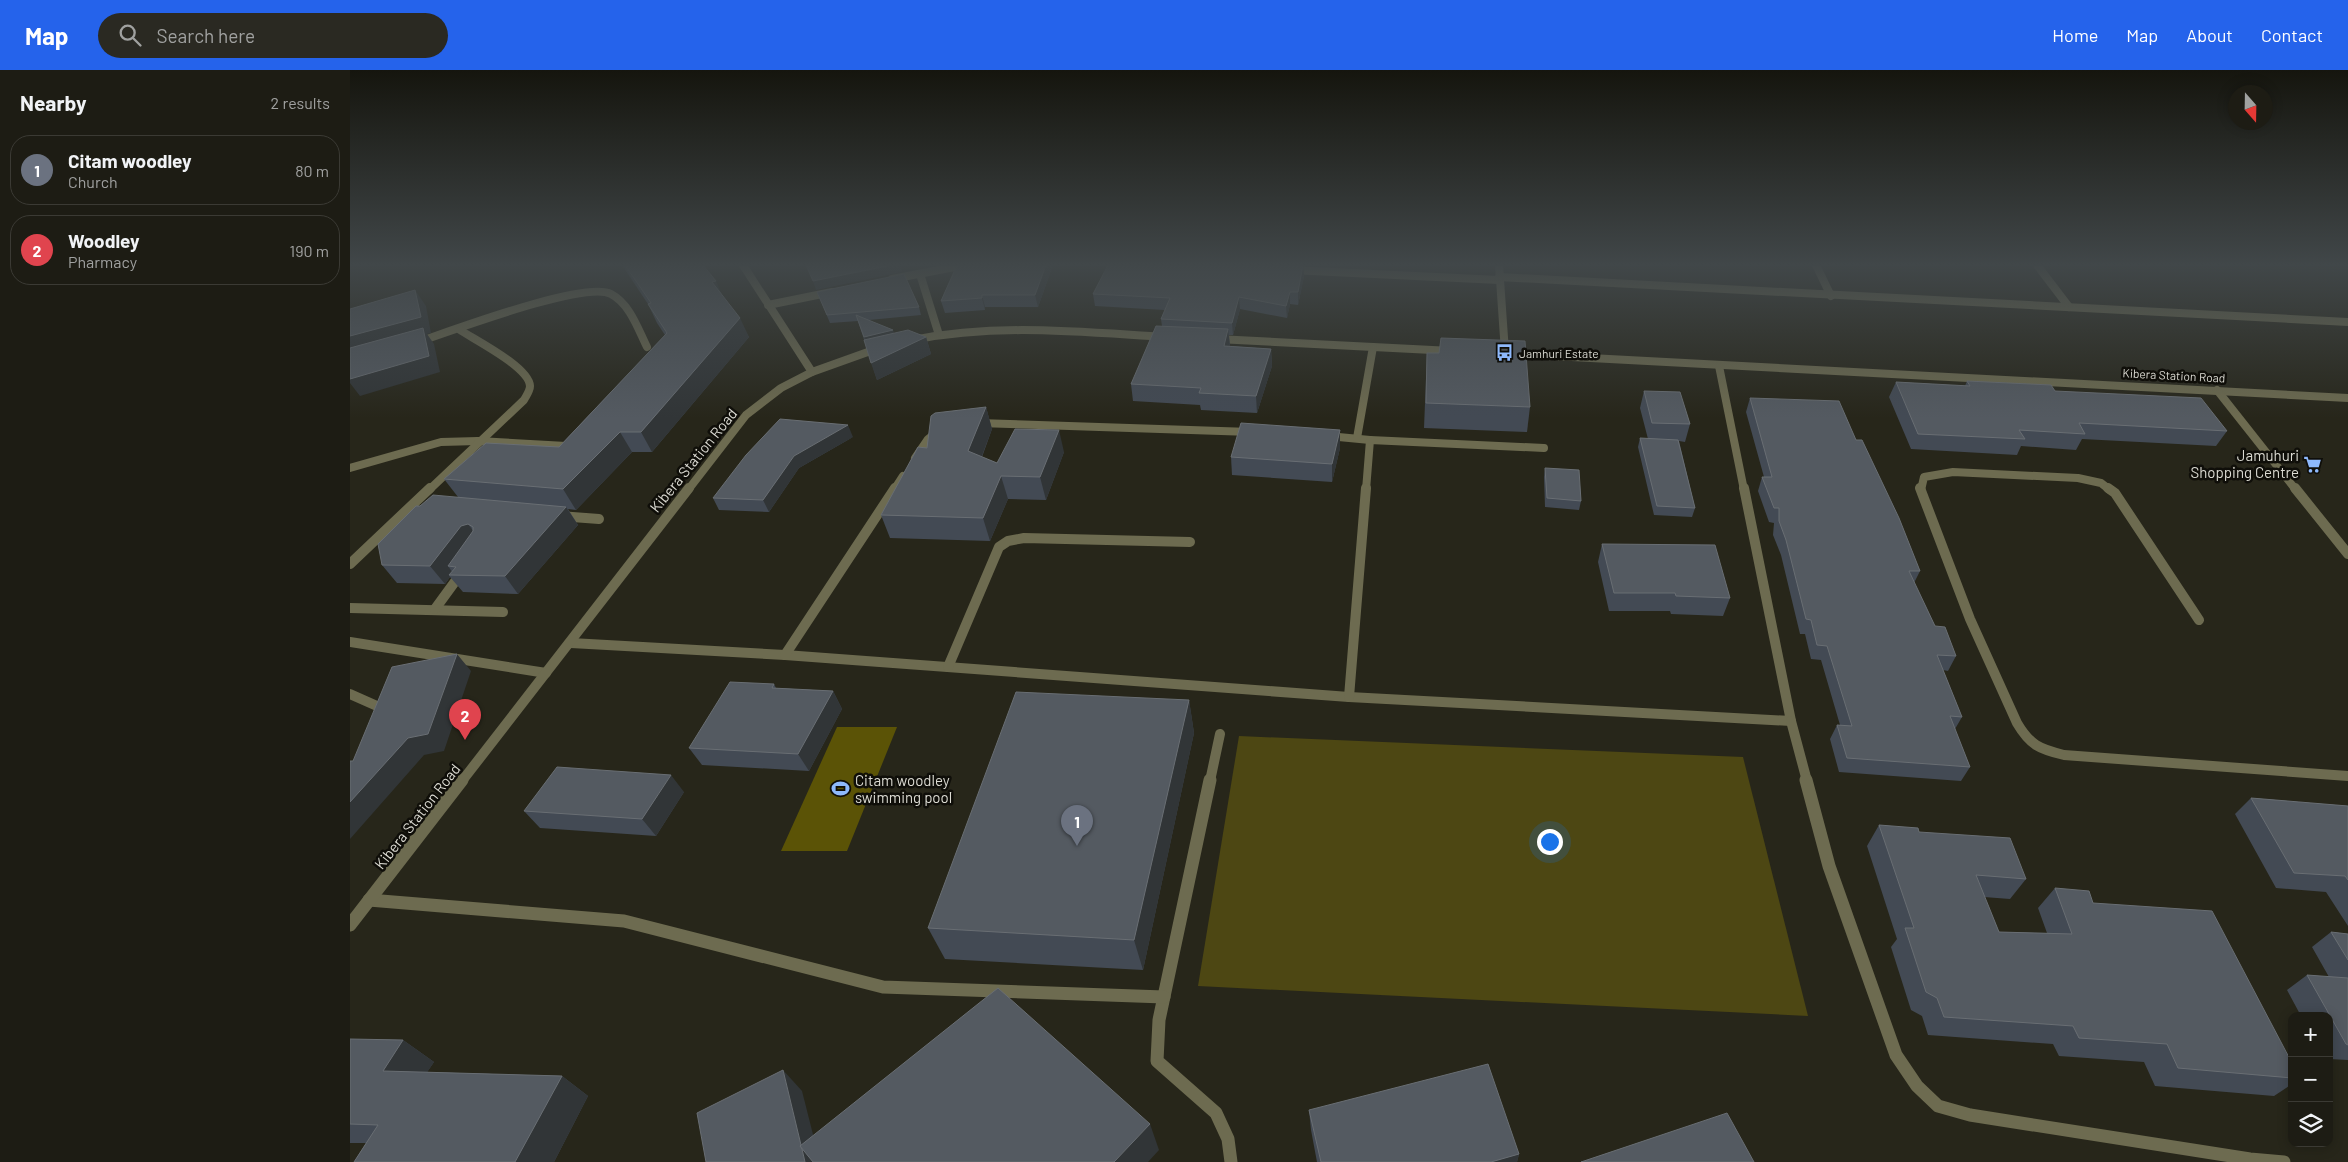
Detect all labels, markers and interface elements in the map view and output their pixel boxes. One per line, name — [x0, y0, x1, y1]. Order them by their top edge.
search box — [98, 13, 448, 58]
text: Map — [25, 21, 68, 50]
icon: search — [116, 21, 144, 49]
text: Search here — [156, 24, 255, 47]
text: Home — [2052, 24, 2098, 46]
text: Map — [2126, 24, 2158, 46]
text: About — [2186, 24, 2233, 46]
text: Contact — [2261, 24, 2323, 46]
north arrow — [2228, 85, 2273, 130]
text: Nearby — [20, 90, 86, 115]
text: 2 results — [271, 93, 330, 112]
text: Citam woodley — [68, 149, 192, 172]
text: 1 — [34, 161, 40, 180]
text: 80 m — [295, 161, 329, 180]
text: Church — [68, 172, 118, 191]
text: Woodley — [68, 229, 139, 252]
text: 2 — [33, 241, 41, 260]
text: 190 m — [290, 241, 329, 260]
text: Pharmacy — [68, 252, 137, 271]
bus stop icon: Jamhuri Estate — [1495, 343, 1515, 363]
place label: Jamhuri Estate — [1519, 346, 1599, 360]
street label: Kibera Station Road — [2122, 365, 2226, 385]
street label: Kibera Station Road — [646, 404, 740, 516]
place label: Jamuhuri Shopping Centre — [2191, 446, 2299, 481]
supermarket icon: Jamuhuri Shopping Centre — [2303, 454, 2323, 474]
pin: 2 — [449, 699, 481, 740]
street label: Kibera Station Road — [370, 760, 464, 872]
place label: Citam woodley swimming pool — [855, 771, 952, 806]
sports icon: Citam woodley swimming pool — [831, 779, 851, 799]
pin: 1 — [1061, 805, 1093, 846]
your location — [1537, 829, 1563, 855]
map controls — [2288, 1012, 2333, 1147]
button: + — [2288, 1012, 2333, 1057]
button: − — [2288, 1057, 2333, 1102]
button: layers — [2288, 1102, 2333, 1147]

